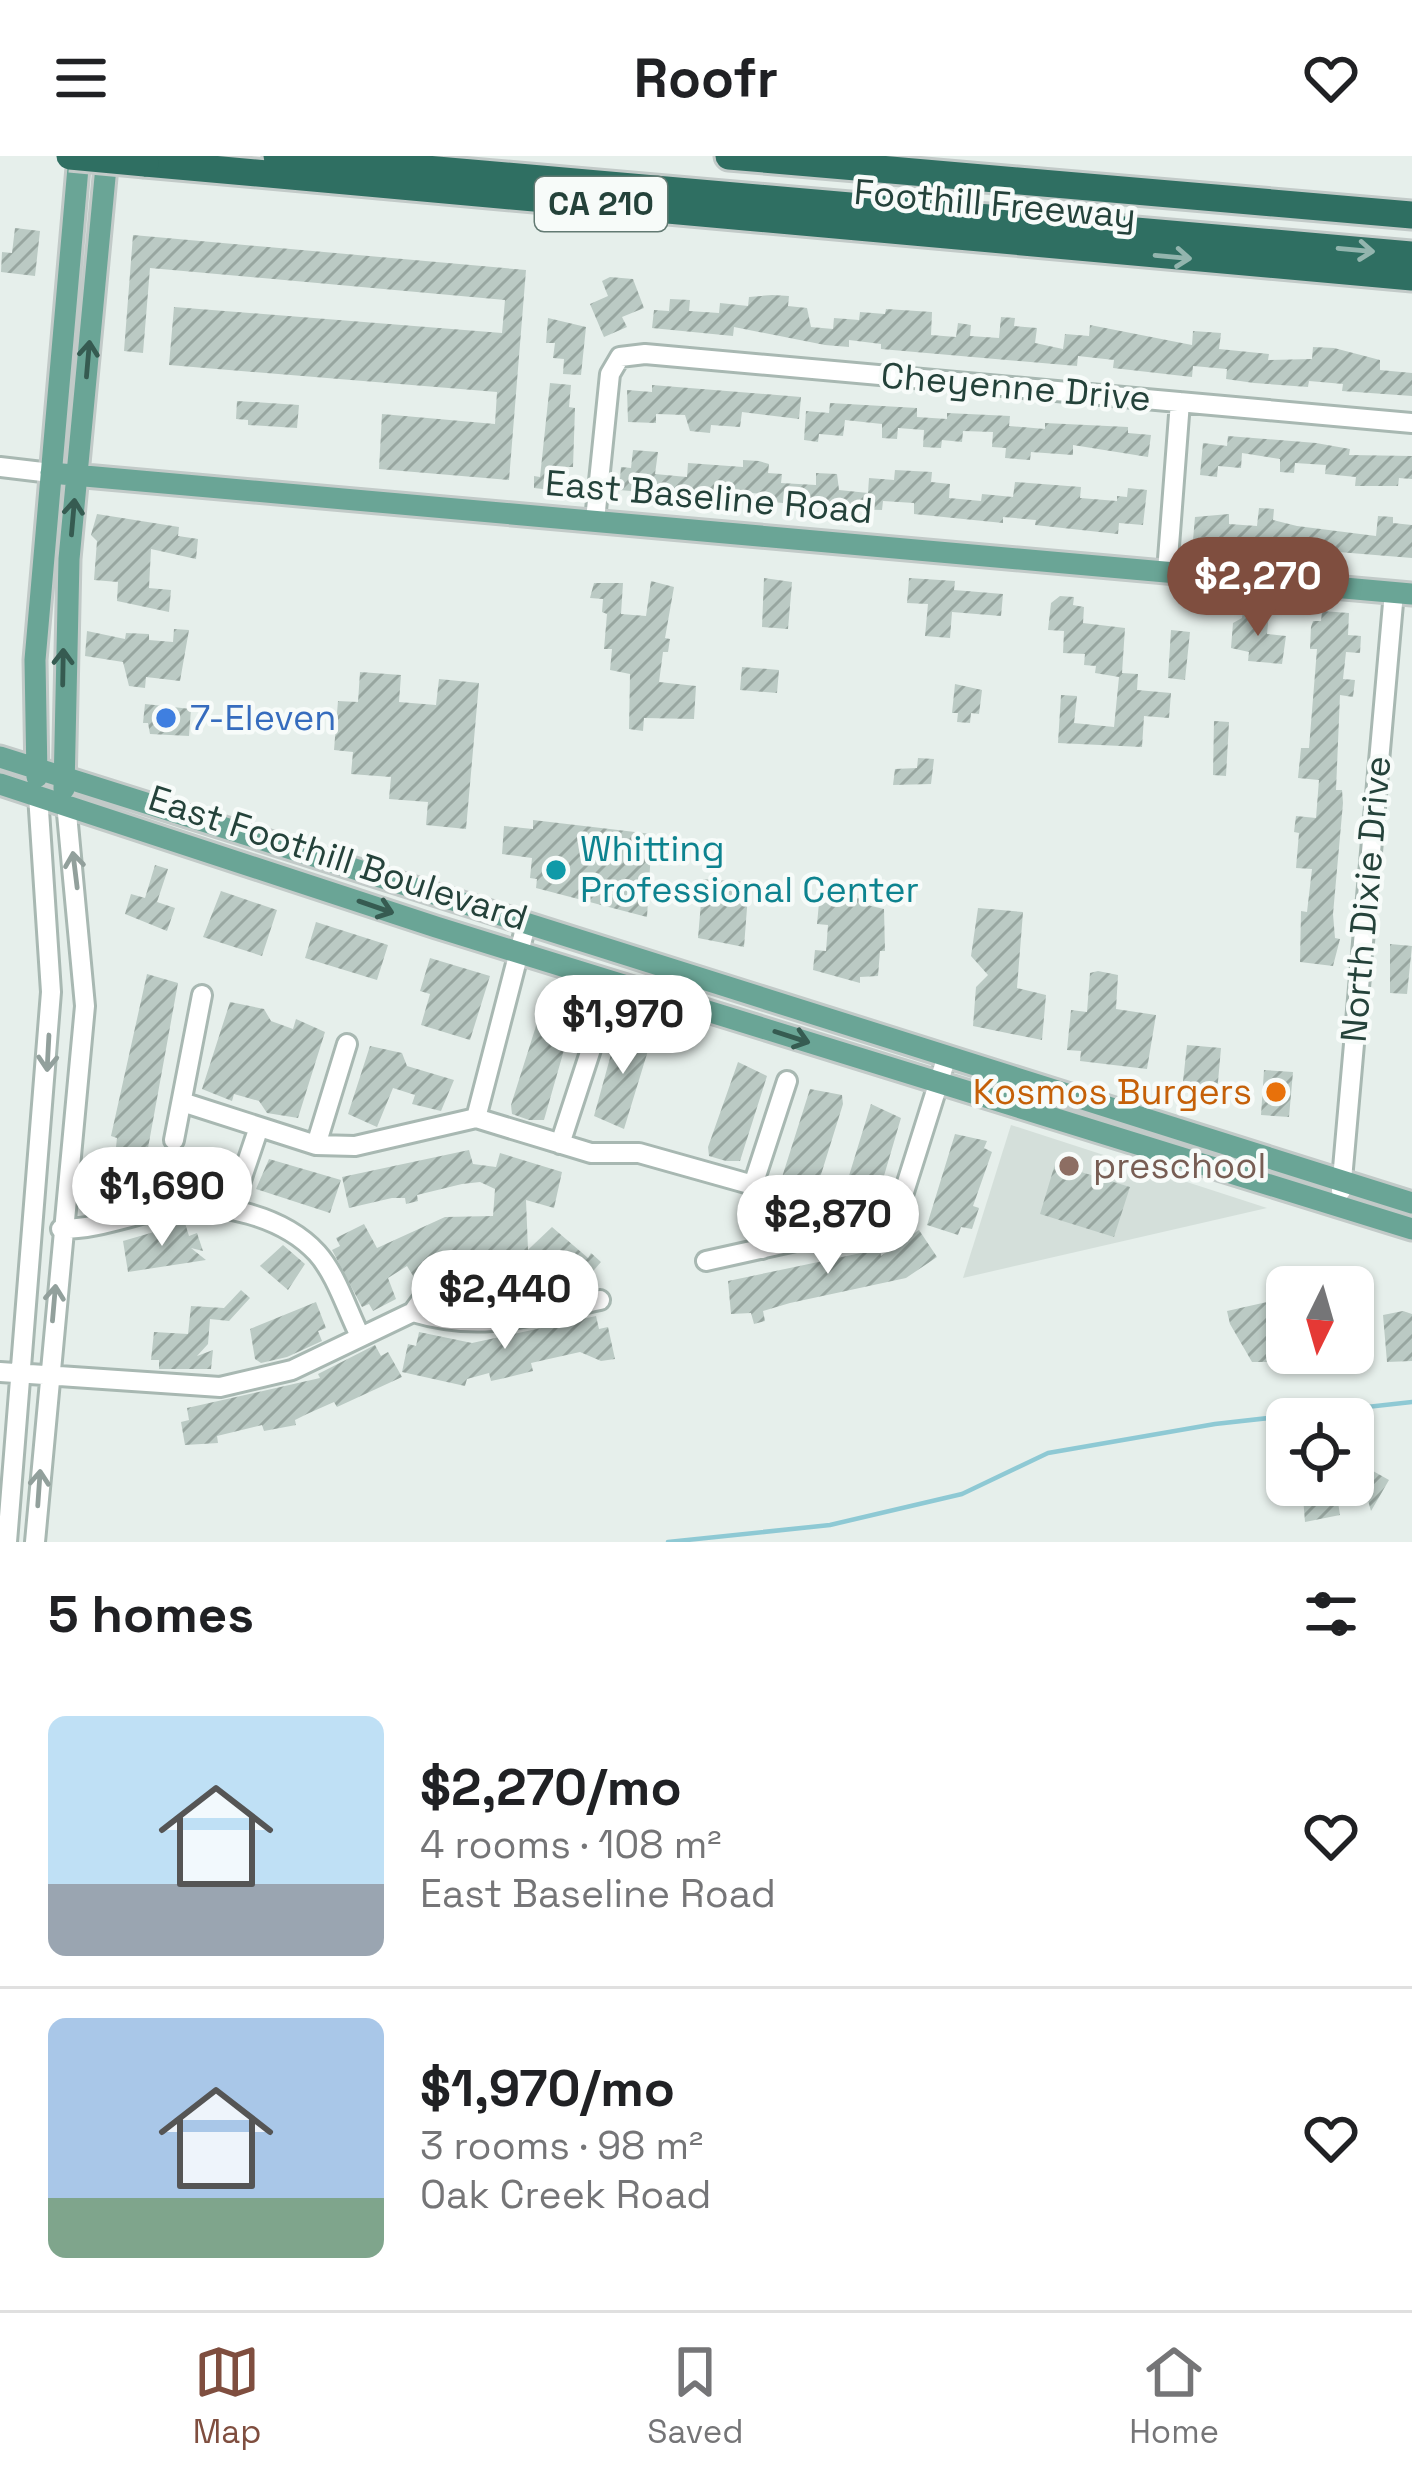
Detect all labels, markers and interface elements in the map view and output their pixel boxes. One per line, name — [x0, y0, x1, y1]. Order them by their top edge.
text: Roofr — [634, 44, 778, 113]
icon: menu — [48, 45, 114, 111]
icon: heart — [1298, 45, 1364, 111]
street label: Foothill Freeway — [852, 169, 1138, 239]
road number: CA 210 — [535, 177, 667, 231]
one-way arrow — [1336, 239, 1375, 262]
one-way arrow — [1153, 246, 1192, 269]
one-way arrow — [77, 340, 100, 379]
street label: Cheyenne Drive — [879, 352, 1153, 422]
street label: East Baseline Road — [543, 460, 875, 534]
one-way arrow — [62, 498, 85, 537]
pin: $2,270 — [1160, 537, 1356, 639]
text: $2,270 — [1194, 551, 1322, 600]
one-way arrow — [52, 648, 75, 687]
place label: 7-Eleven — [190, 695, 336, 741]
marker: 7-Eleven — [153, 705, 179, 731]
street label: North Dixie Drive — [1331, 754, 1401, 1044]
street label: East Foothill Boulevard — [143, 775, 533, 941]
place label: Whitting Professional Center — [580, 826, 919, 913]
one-way arrow — [64, 851, 86, 890]
marker: Whitting Professional Center — [543, 857, 569, 883]
one-way arrow — [357, 898, 394, 919]
pin: $1,970 — [525, 975, 721, 1077]
text: $1,970 — [562, 989, 684, 1038]
one-way arrow — [772, 1028, 810, 1050]
one-way arrow — [36, 1033, 59, 1072]
place label: Kosmos Burgers — [973, 1069, 1252, 1115]
marker: Kosmos Burgers — [1263, 1079, 1289, 1105]
place label: preschool — [1093, 1143, 1266, 1189]
pin: $1,690 — [64, 1147, 260, 1249]
marker: preschool — [1056, 1153, 1082, 1179]
text: $1,690 — [99, 1161, 225, 1210]
pin: $2,870 — [730, 1175, 926, 1277]
text: $2,870 — [764, 1189, 892, 1238]
pin: $2,440 — [407, 1250, 603, 1352]
text: $2,440 — [438, 1264, 572, 1313]
north arrow — [1266, 1266, 1374, 1374]
map controls — [1266, 1266, 1374, 1506]
one-way arrow — [43, 1284, 66, 1323]
button: locate — [1266, 1398, 1374, 1506]
one-way arrow — [27, 1469, 50, 1508]
icon: filters — [1298, 1581, 1364, 1647]
text: 5 homes — [48, 1582, 254, 1647]
text: $2,270/mo — [420, 1755, 682, 1820]
icon: home — [144, 1764, 288, 1908]
icon: heart — [1298, 1803, 1364, 1869]
text: 4 rooms · 108 m² — [420, 1820, 721, 1869]
text: East Baseline Road — [420, 1869, 776, 1918]
text: $1,970/mo — [420, 2056, 675, 2121]
icon: home — [144, 2066, 288, 2210]
icon: heart — [1298, 2105, 1364, 2171]
text: 3 rooms · 98 m² — [420, 2121, 703, 2170]
text: Oak Creek Road — [420, 2170, 711, 2219]
tab: Map — [193, 2339, 262, 2453]
tab: Saved — [647, 2339, 744, 2453]
tab: Home — [1129, 2339, 1219, 2453]

